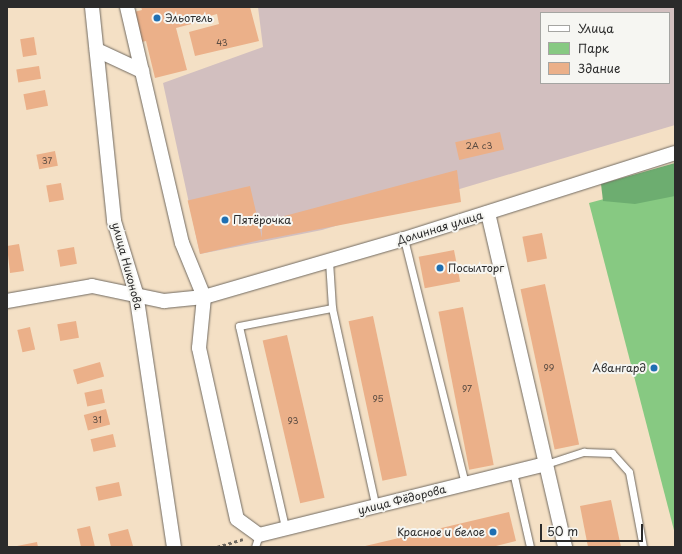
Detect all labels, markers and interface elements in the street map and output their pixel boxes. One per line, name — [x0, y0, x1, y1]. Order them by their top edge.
place label: Эльотель — [165, 11, 213, 25]
legend — [540, 12, 670, 84]
marker: Эльотель — [152, 13, 162, 23]
text: Улица — [578, 19, 614, 37]
house number: 43 — [216, 37, 228, 47]
text: Парк — [578, 39, 609, 57]
text: Здание — [578, 59, 620, 77]
house number: 2А с3 — [466, 140, 492, 150]
house number: 37 — [42, 155, 52, 165]
street label: Долинная улица — [395, 209, 485, 247]
place label: Пятёрочка — [233, 213, 291, 227]
marker: Пятёрочка — [220, 215, 230, 225]
street label: улица Никонова — [109, 221, 145, 311]
place label: Посылторг — [448, 261, 504, 275]
marker: Посылторг — [435, 263, 445, 273]
place label: Авангард — [592, 361, 646, 375]
house number: 99 — [544, 362, 554, 372]
marker: Авангард — [649, 363, 659, 373]
house number: 97 — [462, 383, 472, 393]
house number: 95 — [372, 393, 384, 403]
house number: 31 — [92, 414, 102, 424]
house number: 93 — [288, 415, 298, 425]
street label: улица Фёдорова — [356, 483, 448, 517]
scale bar — [542, 516, 645, 542]
text: 50 m — [547, 522, 578, 540]
place label: Красное и белое — [396, 525, 485, 539]
marker: Красное и белое — [488, 527, 498, 537]

